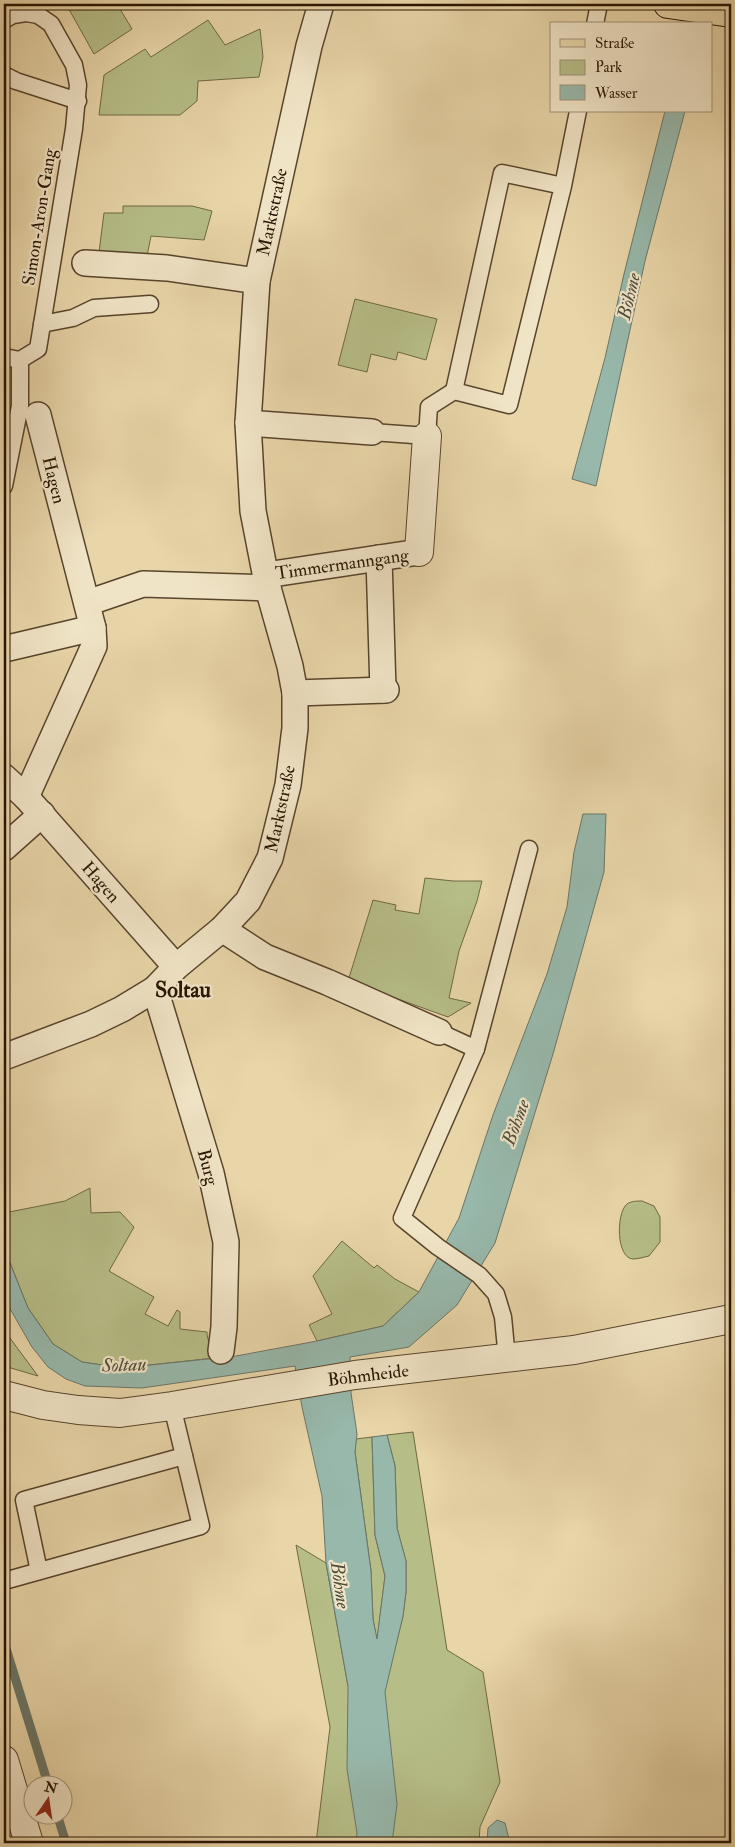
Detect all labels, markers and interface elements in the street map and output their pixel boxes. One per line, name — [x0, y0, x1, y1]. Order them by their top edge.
legend — [550, 22, 712, 112]
text: Straße — [595, 34, 634, 53]
text: Park — [595, 58, 622, 77]
text: Wasser — [594, 84, 638, 103]
street label: Simon-Aron-Gang — [17, 146, 62, 287]
street label: Marktstraße — [252, 166, 293, 258]
water label: Böhme — [612, 270, 646, 323]
street label: Hagen — [37, 454, 70, 506]
street label: Timmermanngang — [274, 544, 411, 585]
street label: Marktstraße — [260, 763, 301, 855]
street label: Hagen — [76, 857, 125, 908]
district label: Soltau — [155, 976, 211, 1004]
water label: Böhme — [496, 1096, 535, 1149]
street label: Burg — [192, 1146, 224, 1189]
water label: Soltau — [100, 1352, 147, 1378]
street label: Böhmheide — [326, 1359, 411, 1392]
water label: Böhme — [325, 1559, 355, 1611]
north arrow — [22, 1774, 72, 1824]
text: N — [42, 1778, 59, 1798]

